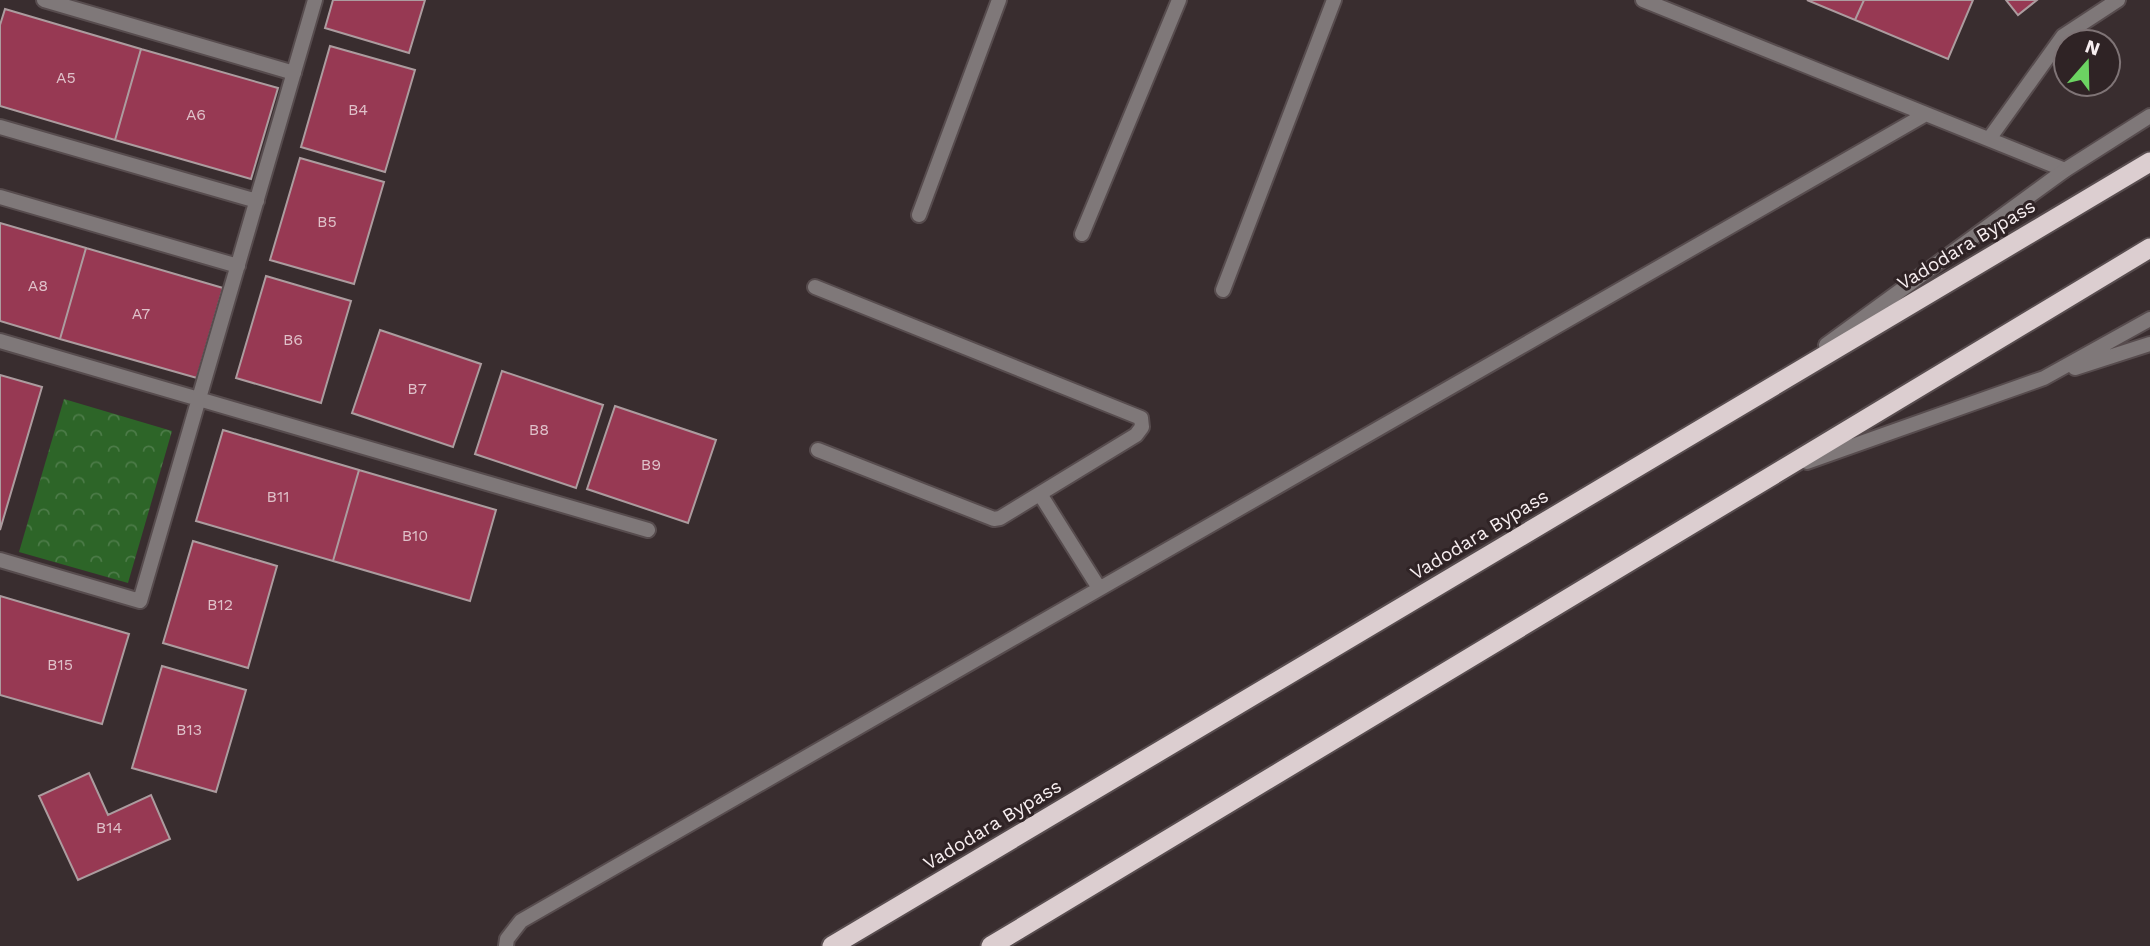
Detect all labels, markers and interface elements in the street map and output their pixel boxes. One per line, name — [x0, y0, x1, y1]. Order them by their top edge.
north arrow — [2052, 28, 2122, 98]
text: N — [2082, 34, 2103, 61]
house number: A5 — [56, 68, 76, 87]
house number: B4 — [348, 100, 368, 119]
house number: A6 — [186, 105, 206, 124]
street label: Vadodara Bypass — [1893, 194, 2040, 295]
house number: B5 — [317, 212, 337, 231]
house number: A8 — [28, 276, 48, 295]
house number: A7 — [132, 304, 150, 323]
house number: B6 — [283, 330, 303, 349]
house number: B7 — [407, 379, 427, 398]
house number: B8 — [529, 420, 549, 439]
house number: B9 — [641, 455, 661, 474]
street label: Vadodara Bypass — [1406, 484, 1553, 585]
house number: B11 — [267, 487, 289, 506]
house number: B10 — [402, 526, 428, 545]
house number: B12 — [207, 595, 233, 614]
house number: B15 — [47, 655, 73, 674]
house number: B13 — [176, 720, 202, 739]
street label: Vadodara Bypass — [919, 774, 1066, 875]
house number: B14 — [96, 818, 122, 837]

